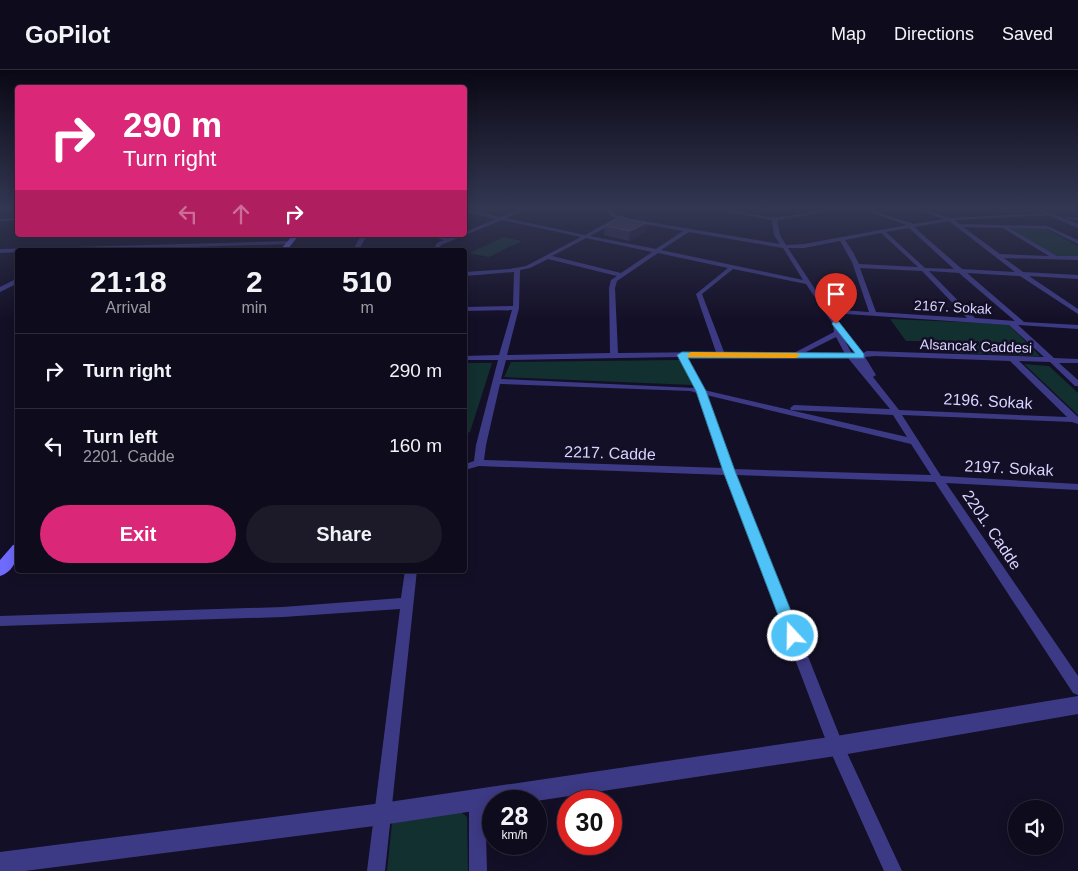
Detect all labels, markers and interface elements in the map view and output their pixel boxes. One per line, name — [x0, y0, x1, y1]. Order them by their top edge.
text: GoPilot — [25, 21, 110, 48]
text: Map — [831, 24, 866, 44]
text: Directions — [894, 24, 974, 44]
text: Saved — [1002, 24, 1053, 44]
icon: right — [40, 105, 105, 170]
text: 290 m — [123, 105, 222, 144]
text: Turn right — [123, 146, 216, 171]
icon: left — [174, 200, 202, 228]
icon: ahead — [227, 200, 255, 228]
icon: right — [280, 200, 308, 228]
text: 21:18 — [90, 265, 167, 298]
text: 2 — [246, 265, 263, 298]
text: 510 — [342, 265, 392, 298]
pin — [815, 273, 857, 324]
icon: arrive — [822, 280, 850, 308]
street label: 2167. Sokak — [914, 297, 993, 317]
text: Arrival — [106, 299, 151, 316]
text: min — [241, 299, 267, 316]
text: m — [360, 299, 374, 316]
street label: Alsancak Caddesi — [920, 336, 1032, 356]
icon: right — [40, 357, 68, 385]
text: Turn right — [83, 360, 171, 381]
text: 290 m — [389, 360, 442, 381]
street label: 2196. Sokak — [943, 390, 1034, 412]
text: Turn left — [83, 426, 158, 447]
icon: left — [40, 432, 68, 460]
text: 160 m — [389, 435, 442, 456]
street label: 2217. Cadde — [564, 443, 656, 463]
text: 2201. Cadde — [83, 448, 175, 465]
street label: 2197. Sokak — [964, 457, 1055, 479]
street label: 2201. Cadde — [959, 487, 1025, 573]
button: Exit — [40, 505, 236, 563]
button: Share — [246, 505, 442, 563]
position arrow — [766, 609, 818, 661]
speed limit sign: 30 — [557, 790, 622, 855]
map controls — [1008, 800, 1063, 855]
button: sound — [1008, 800, 1063, 855]
text: 28 — [501, 802, 528, 830]
text: km/h — [501, 828, 528, 842]

